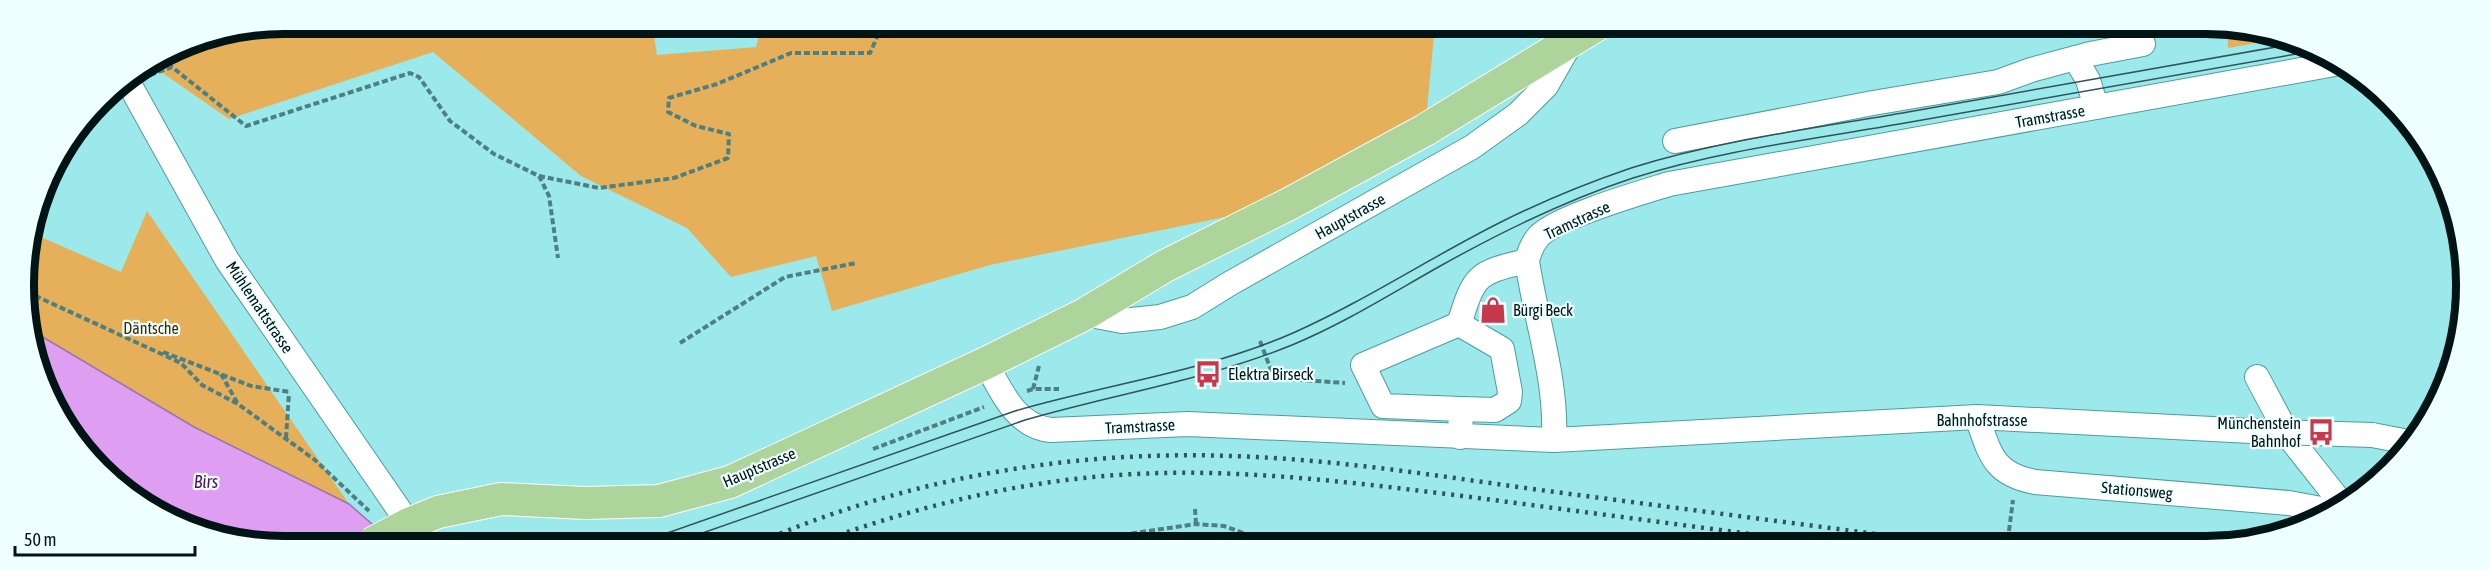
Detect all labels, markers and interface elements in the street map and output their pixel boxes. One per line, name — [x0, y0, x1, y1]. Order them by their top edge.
street label: Tramstrasse — [2014, 101, 2086, 131]
street label: Hauptstrasse — [1312, 189, 1389, 243]
street label: Tramstrasse — [1541, 197, 1613, 243]
street label: Mühlemattstrasse — [223, 258, 297, 356]
shop icon: Bürgi Beck — [1478, 295, 1508, 325]
place label: Bürgi Beck — [1513, 301, 1573, 320]
park label: Däntsche — [123, 319, 179, 337]
bus stop icon: Elektra Birseck — [1193, 359, 1223, 389]
place label: Elektra Birseck — [1228, 365, 1314, 383]
street label: Bahnhofstrasse — [1937, 411, 2027, 429]
place label: Münchenstein Bahnhof — [2217, 414, 2302, 450]
street label: Tramstrasse — [1105, 415, 1175, 437]
bus stop icon: Münchenstein Bahnhof — [2306, 417, 2336, 447]
street label: Hauptstrasse — [720, 444, 798, 491]
water label: Birs — [194, 471, 218, 492]
street label: Stationsweg — [2100, 478, 2174, 503]
scale bar — [15, 519, 195, 557]
text: 50 m — [24, 529, 56, 550]

